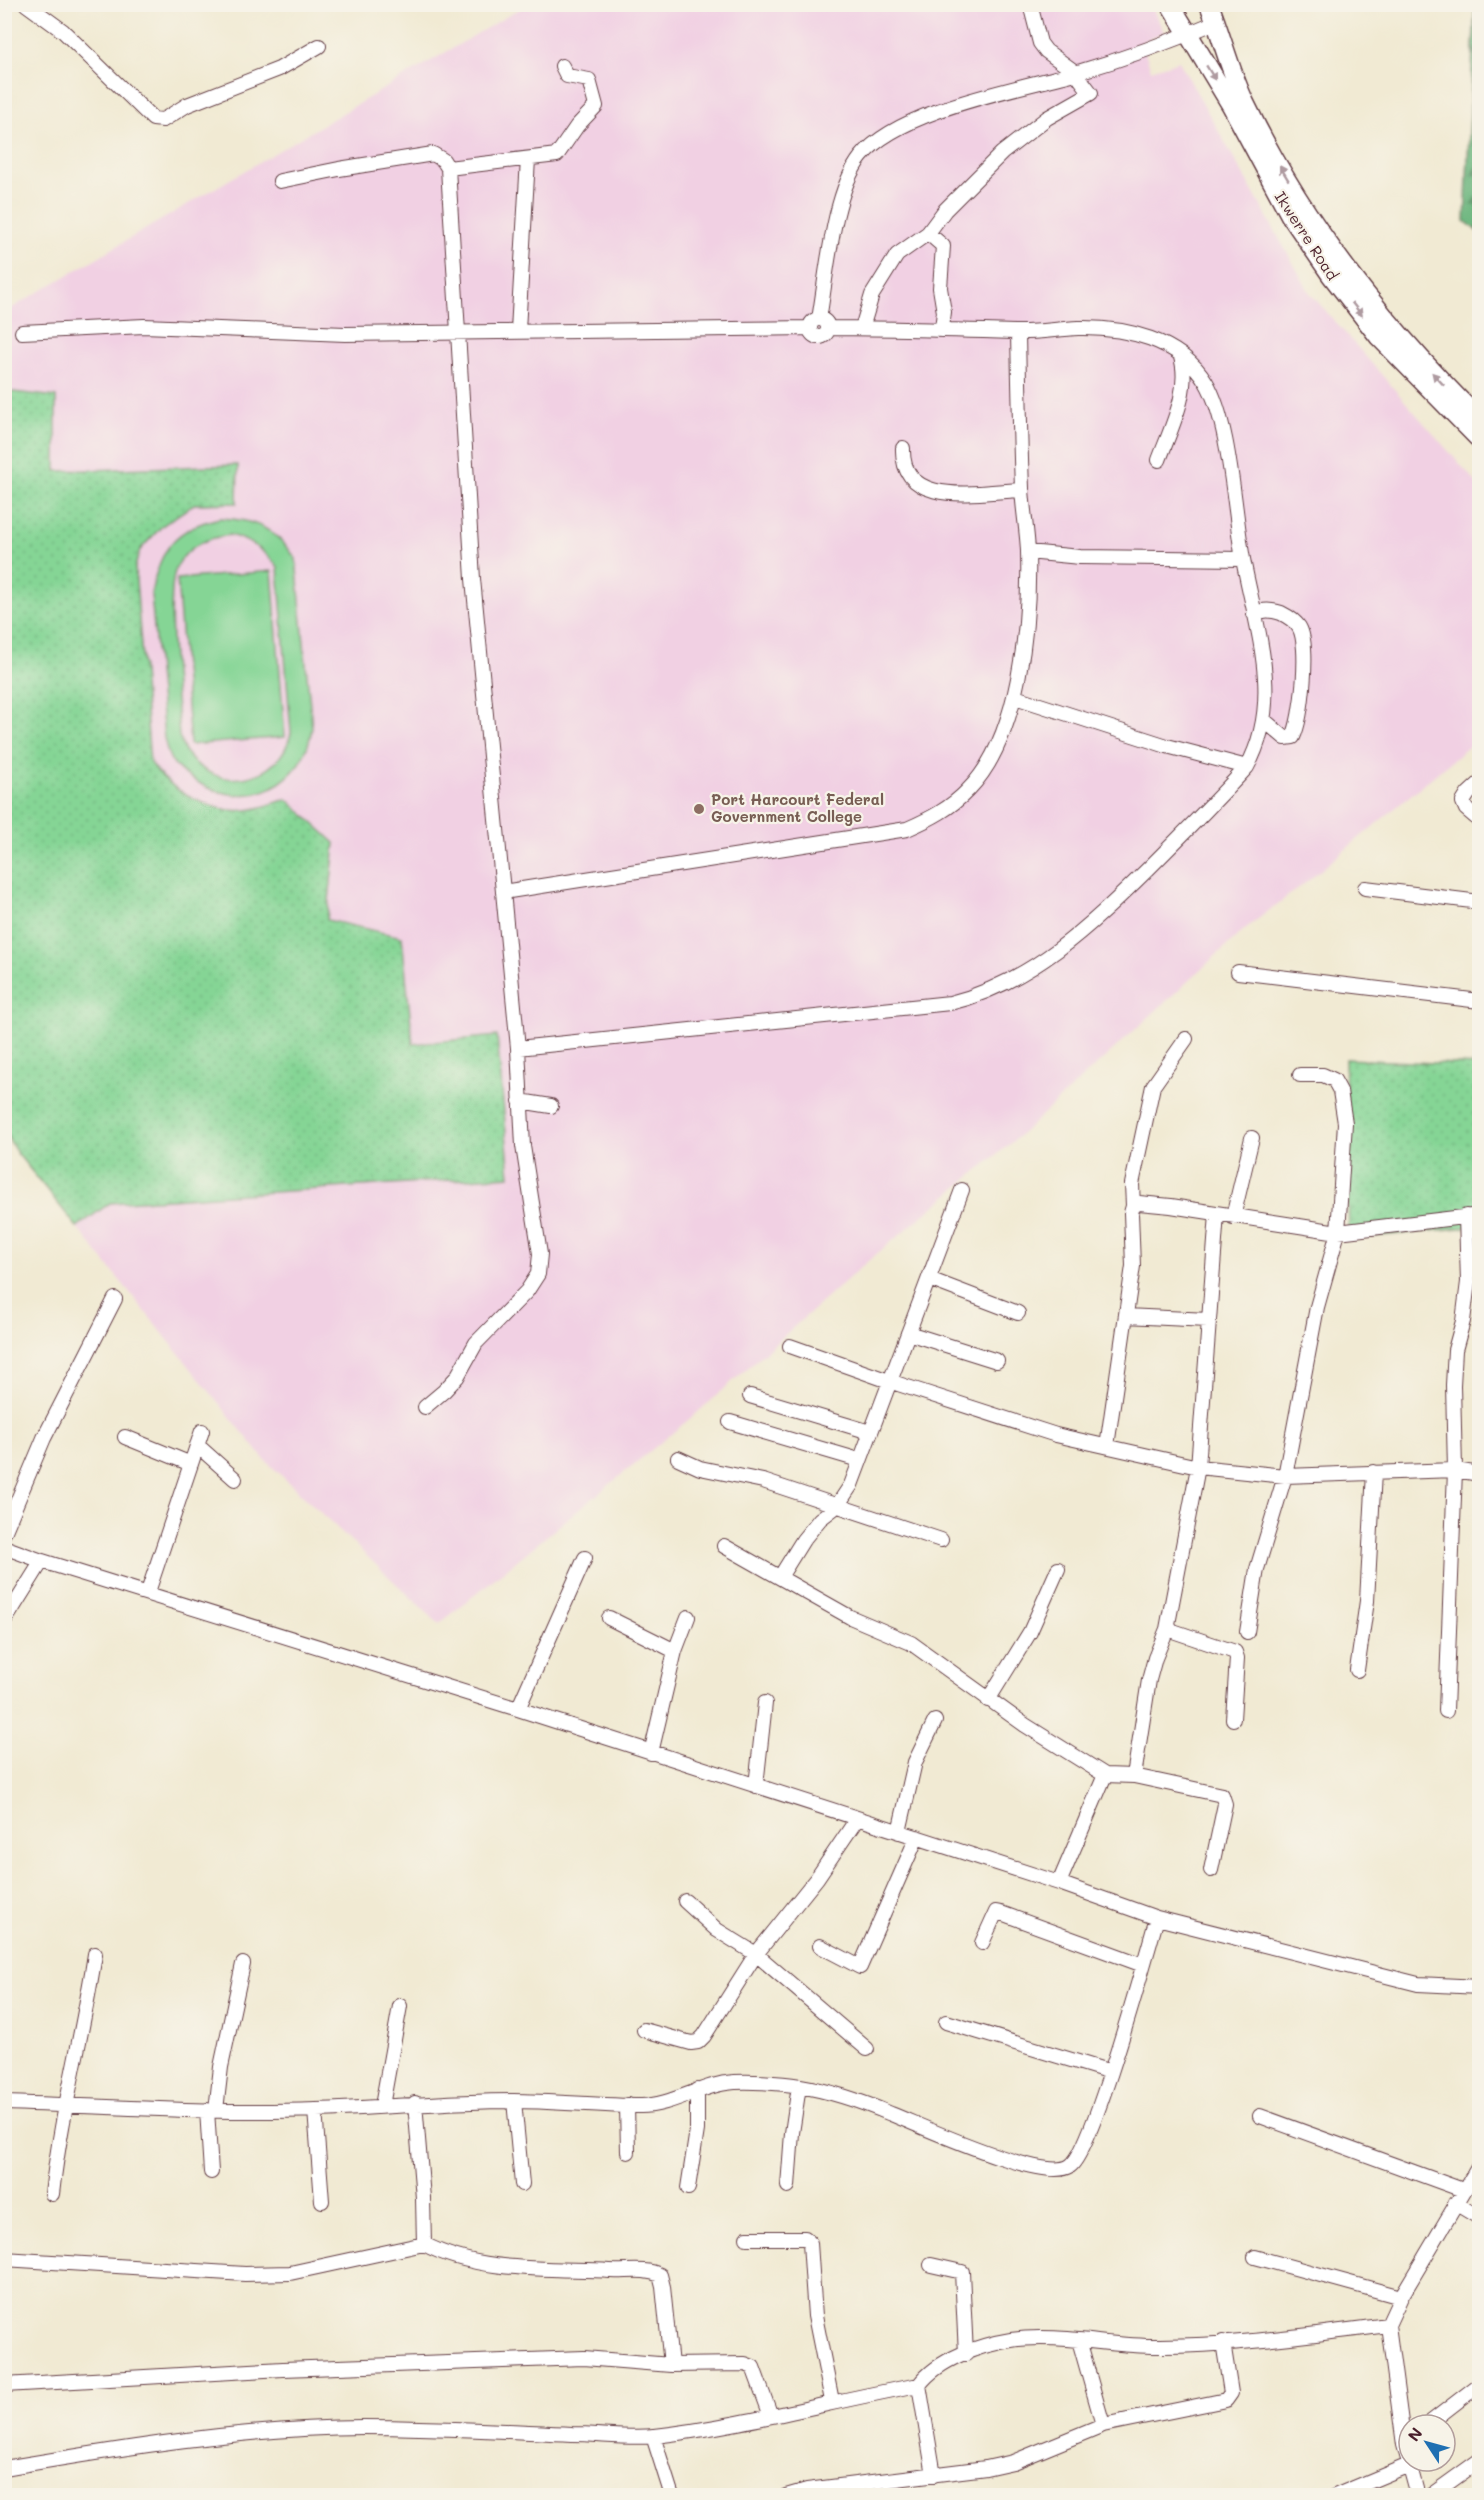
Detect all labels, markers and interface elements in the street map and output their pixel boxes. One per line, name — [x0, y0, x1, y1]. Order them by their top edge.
one-way arrow — [1205, 64, 1216, 81]
one-way arrow — [1279, 164, 1289, 181]
street label: Ikwerre Road — [1271, 187, 1343, 284]
one-way arrow — [1350, 302, 1362, 317]
one-way arrow — [1432, 372, 1445, 387]
place label: Port Harcourt Federal Government College — [711, 789, 884, 826]
marker: Port Harcourt Federal Government College — [692, 802, 706, 816]
north arrow — [1397, 2413, 1457, 2473]
text: N — [1402, 2423, 1427, 2445]

